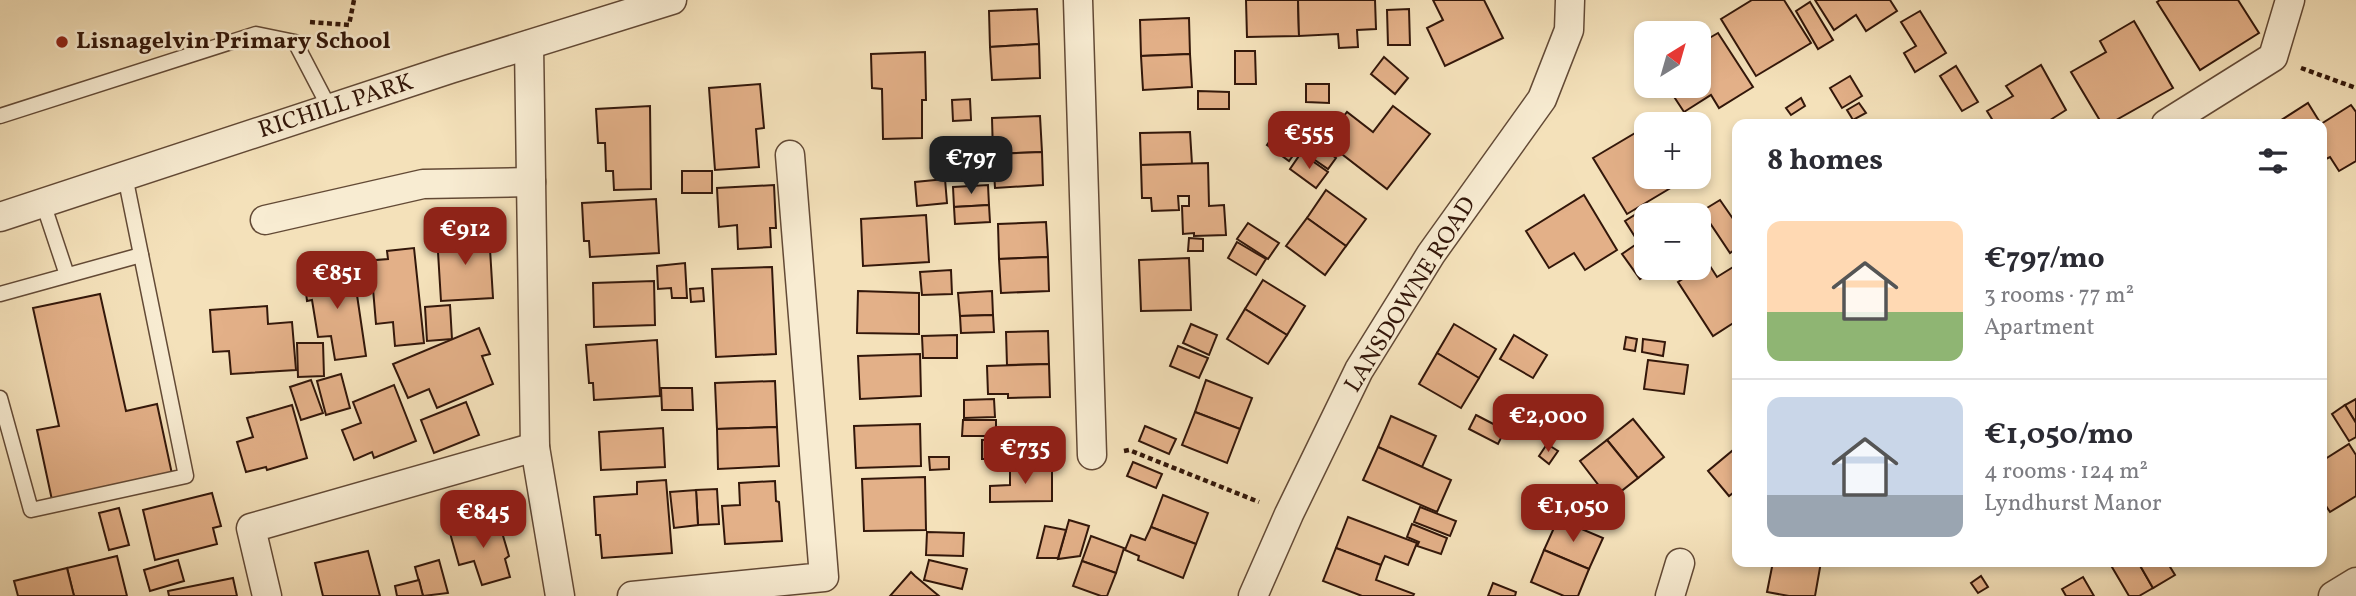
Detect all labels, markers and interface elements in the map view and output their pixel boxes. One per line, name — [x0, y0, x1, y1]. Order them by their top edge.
north arrow — [1634, 21, 1712, 98]
map controls — [1634, 21, 1711, 280]
place label: Lisnagelvin Primary School — [76, 25, 391, 59]
marker: Lisnagelvin Primary School — [54, 34, 70, 50]
street label: RICHILL PARK — [254, 66, 418, 148]
pin: €555 — [1268, 111, 1350, 171]
button: + — [1634, 112, 1711, 189]
text: €555 — [1284, 118, 1334, 150]
pin: €797 — [930, 136, 1012, 196]
text: 8 homes — [1767, 140, 1883, 182]
icon: filters — [2254, 142, 2292, 180]
text: €797 — [945, 143, 997, 175]
street label: LANSDOWNE ROAD — [1337, 191, 1485, 399]
button: − — [1634, 203, 1711, 280]
pin: €912 — [424, 208, 506, 267]
text: €912 — [440, 214, 490, 246]
text: €797/mo — [1984, 238, 2105, 280]
icon: home — [1823, 249, 1907, 333]
pin: €851 — [296, 252, 378, 311]
text: €851 — [312, 258, 362, 290]
text: 3 rooms · 77 m² — [1984, 280, 2134, 312]
text: Apartment — [1984, 312, 2095, 344]
pin: €2,000 — [1491, 394, 1605, 454]
text: €2,000 — [1509, 401, 1587, 433]
text: €1,050/mo — [1984, 414, 2133, 456]
icon: home — [1823, 425, 1907, 509]
pin: €735 — [984, 426, 1066, 486]
text: €735 — [1000, 433, 1050, 465]
text: 4 rooms · 124 m² — [1984, 456, 2148, 488]
pin: €1,050 — [1516, 484, 1630, 544]
text: Lyndhurst Manor — [1984, 488, 2162, 520]
pin: €845 — [442, 490, 524, 550]
text: €1,050 — [1537, 491, 1609, 523]
text: €845 — [456, 497, 510, 529]

